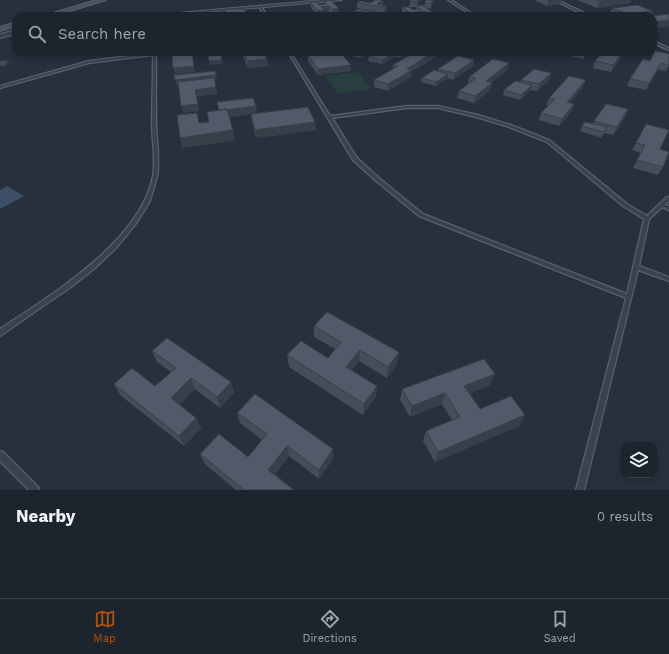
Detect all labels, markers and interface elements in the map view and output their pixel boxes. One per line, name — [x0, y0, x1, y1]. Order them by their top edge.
search box — [12, 12, 657, 56]
icon: search — [26, 23, 48, 45]
text: Search here — [58, 25, 146, 43]
map controls — [621, 442, 657, 478]
button: layers — [621, 442, 657, 478]
text: Nearby — [16, 506, 75, 526]
text: 0 results — [597, 509, 653, 524]
tab: Map — [93, 608, 116, 645]
tab: Directions — [303, 608, 357, 645]
tab: Saved — [544, 608, 576, 645]

